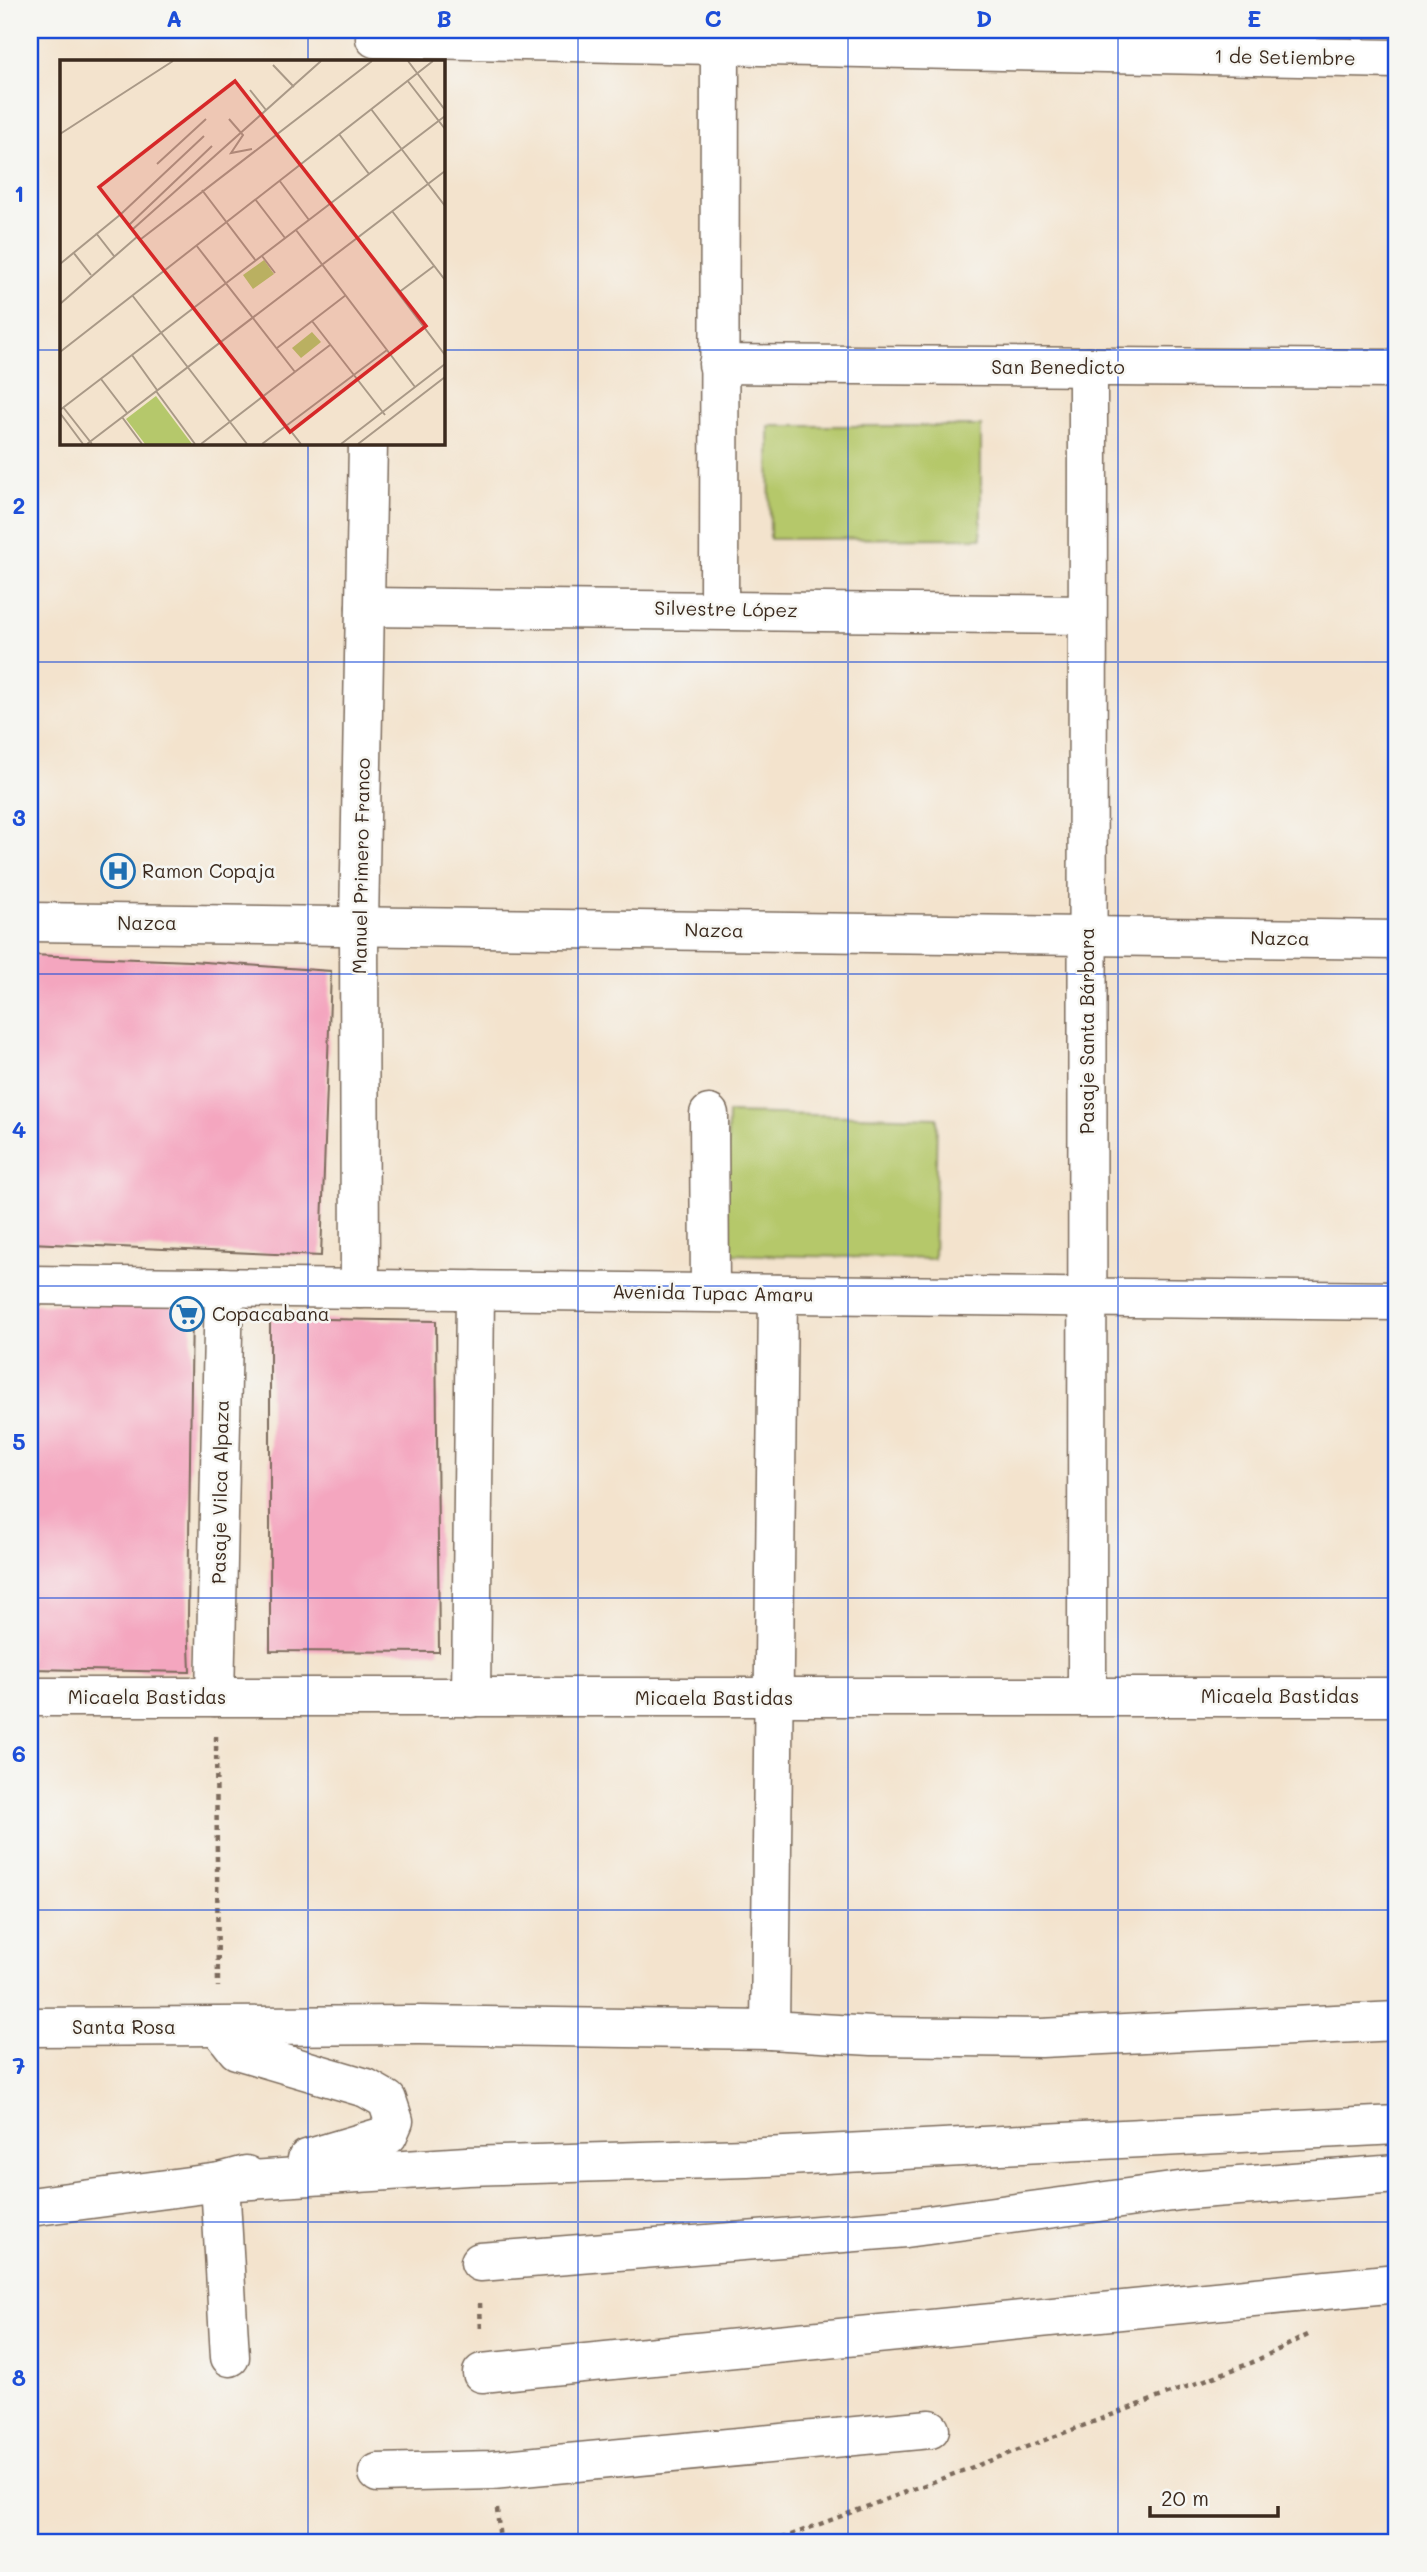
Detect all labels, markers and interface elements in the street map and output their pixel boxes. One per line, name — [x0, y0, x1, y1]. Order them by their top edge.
text: A — [166, 3, 182, 33]
text: B — [436, 3, 452, 33]
text: C — [704, 3, 722, 33]
text: D — [976, 3, 992, 33]
text: E — [1247, 3, 1261, 33]
street label: 1 de Setiembre — [1214, 43, 1356, 70]
inset map — [60, 60, 444, 444]
text: 1 — [14, 178, 24, 208]
street label: San Benedicto — [991, 354, 1125, 379]
text: 2 — [13, 490, 25, 520]
street label: Silvestre López — [654, 595, 798, 622]
street label: Manuel Primero Franco — [346, 758, 375, 974]
text: 3 — [12, 802, 26, 832]
hospital icon: Ramon Copaja — [99, 852, 137, 890]
place label: Ramon Copaja — [142, 858, 276, 883]
street label: Nazca — [117, 910, 177, 935]
street label: Nazca — [684, 916, 744, 943]
street label: Nazca — [1250, 924, 1310, 951]
street label: Pasaje Santa Bárbara — [1074, 928, 1099, 1134]
text: 4 — [12, 1114, 26, 1144]
street label: Avenida Tupac Amaru — [612, 1278, 814, 1307]
supermarket icon: Copacabana — [168, 1295, 206, 1333]
place label: Copacabana — [212, 1301, 330, 1326]
street label: Pasaje Vilca Alpaza — [205, 1400, 234, 1584]
text: 5 — [12, 1426, 26, 1456]
street label: Micaela Bastidas — [1201, 1683, 1359, 1708]
street label: Micaela Bastidas — [68, 1684, 226, 1709]
street label: Micaela Bastidas — [635, 1685, 793, 1710]
text: 6 — [12, 1738, 26, 1768]
street label: Santa Rosa — [72, 2014, 176, 2039]
text: 7 — [13, 2050, 26, 2080]
text: 8 — [12, 2362, 26, 2392]
scale bar — [1150, 2474, 1278, 2518]
text: 20 m — [1161, 2484, 1209, 2511]

